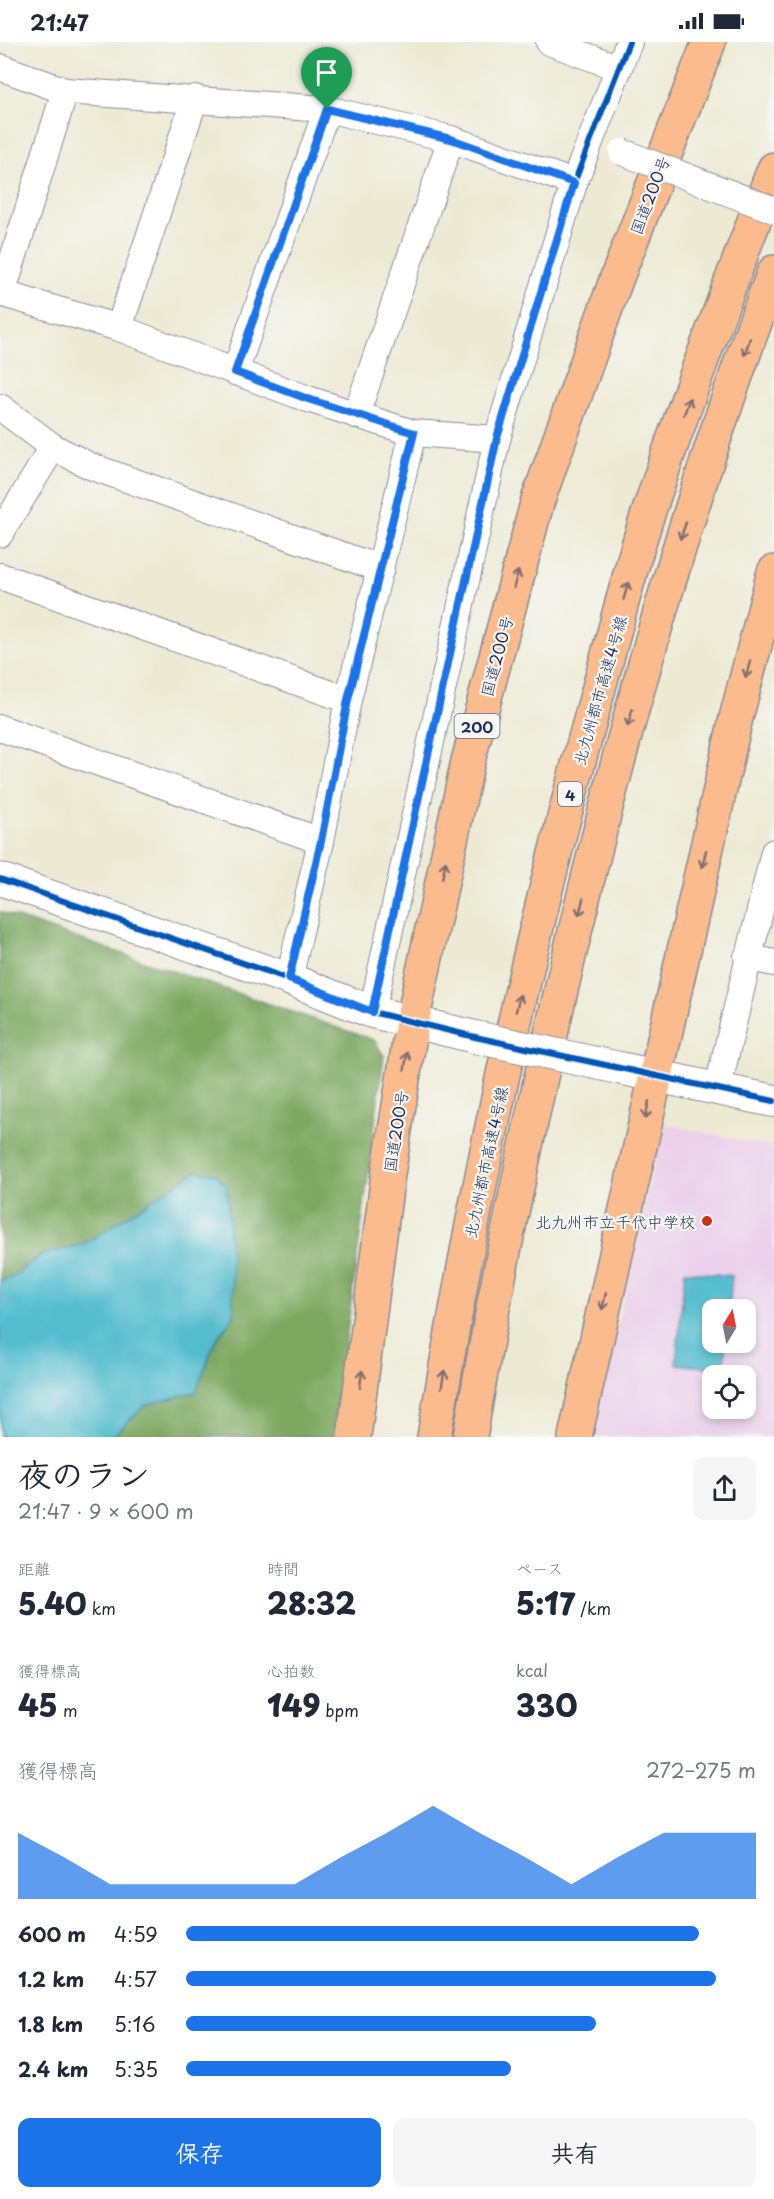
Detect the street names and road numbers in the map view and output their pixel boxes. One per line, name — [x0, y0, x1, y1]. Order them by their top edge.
street label: 国道200号 — [623, 152, 675, 238]
street label: 北九州都市高速4号線 — [566, 612, 632, 768]
street label: 国道200号 — [474, 613, 518, 699]
road number: 200 — [454, 714, 500, 738]
road number: 4 — [558, 782, 582, 806]
street label: 北九州都市高速4号線 — [457, 1084, 513, 1240]
street label: 国道200号 — [377, 1088, 413, 1174]

